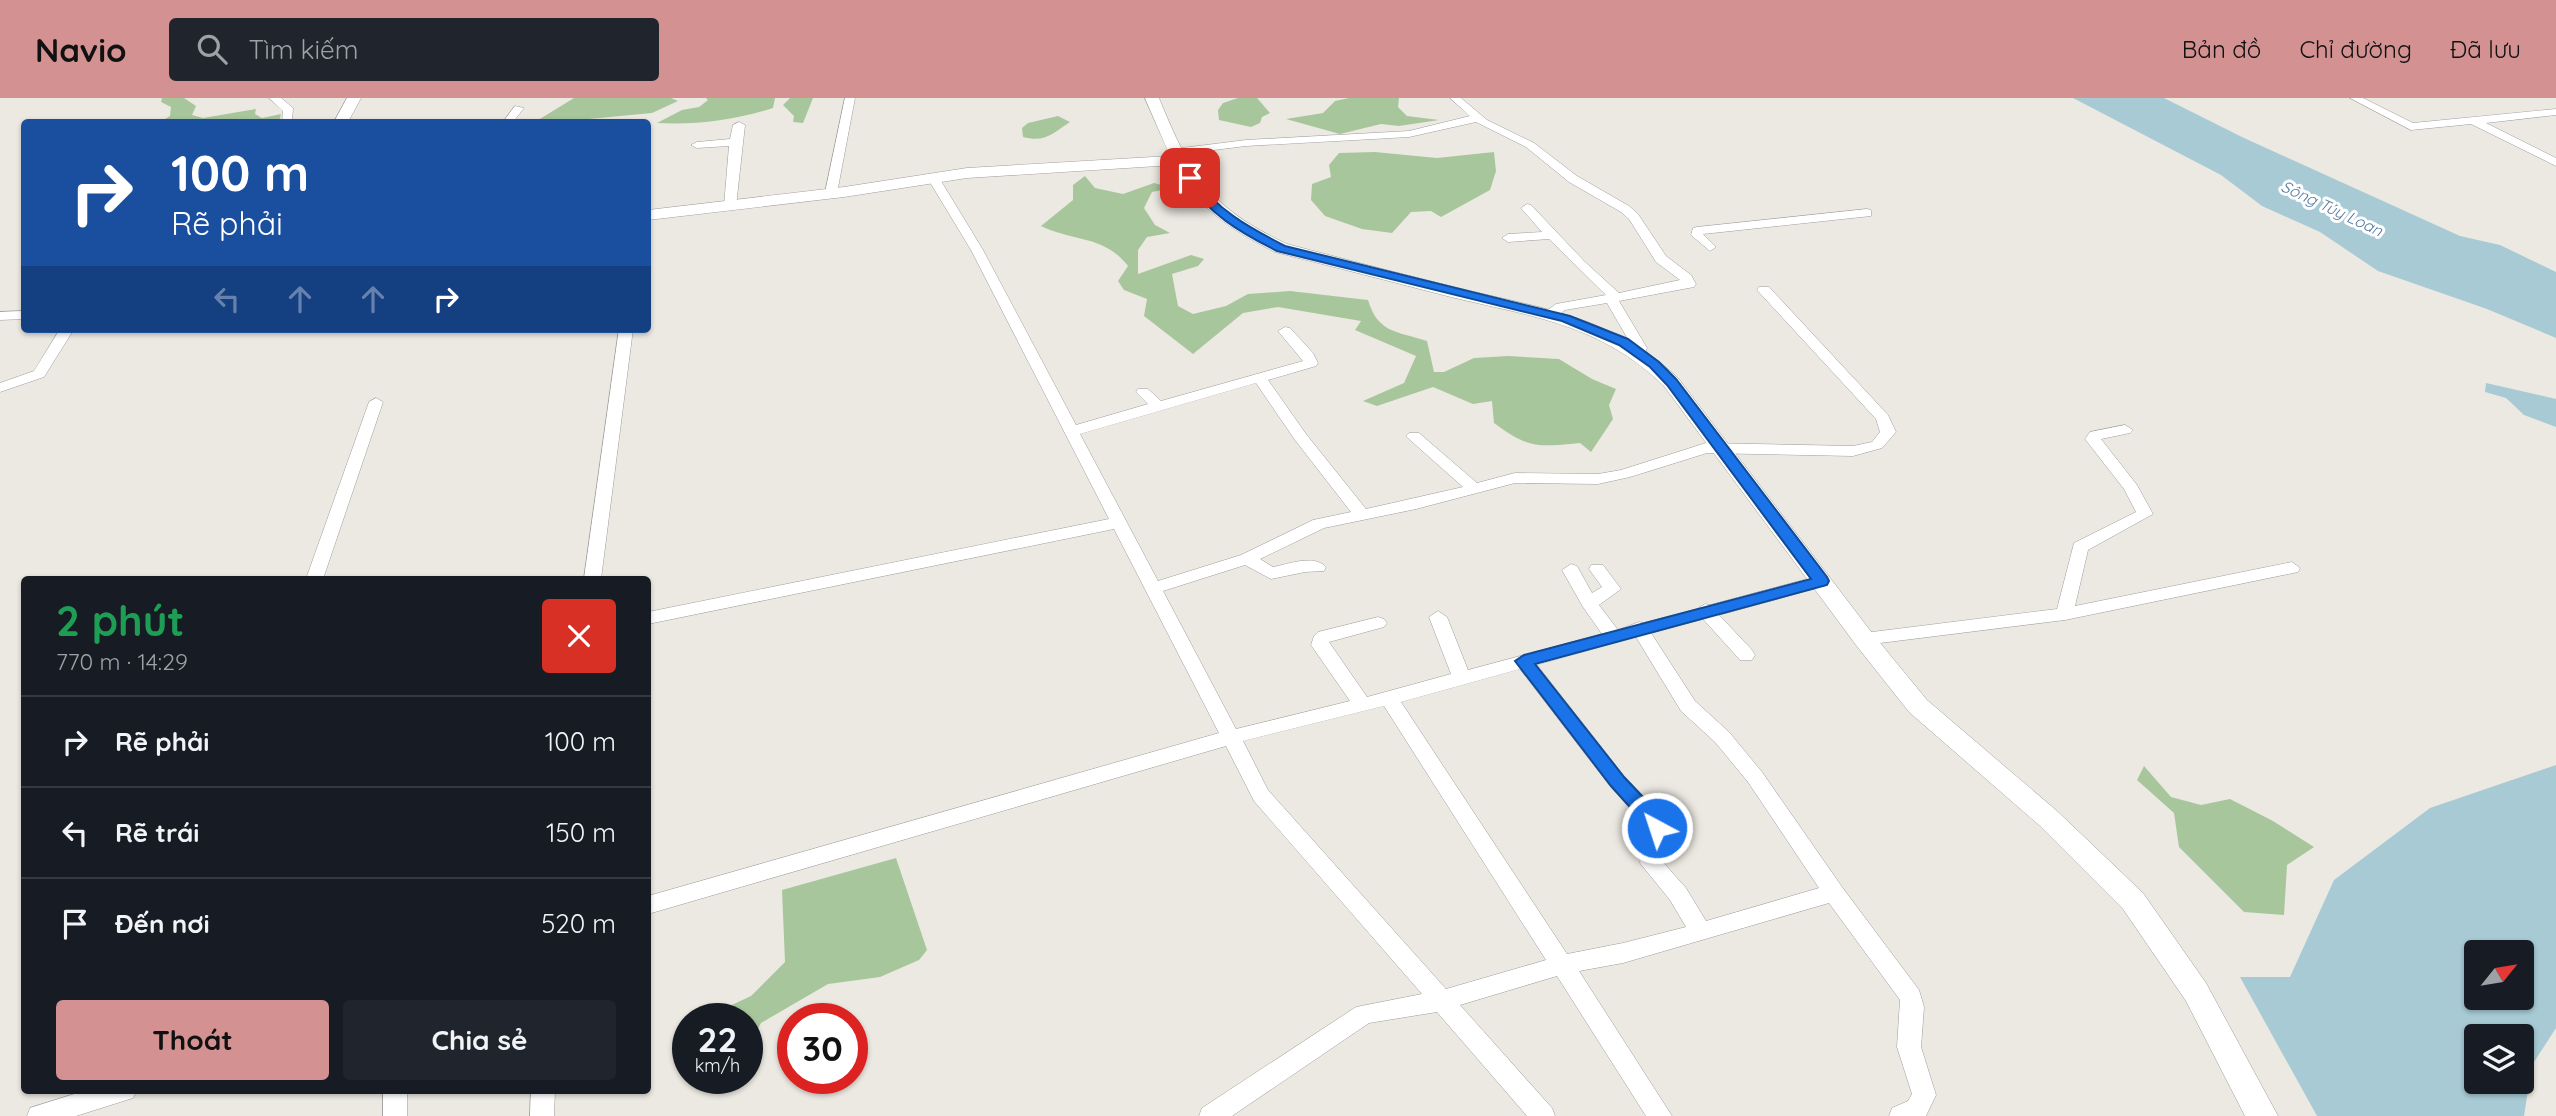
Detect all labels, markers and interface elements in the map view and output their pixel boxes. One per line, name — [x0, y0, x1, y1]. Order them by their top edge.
search box — [169, 18, 659, 81]
text: Navio — [35, 29, 127, 70]
icon: search — [193, 30, 231, 68]
text: Tìm kiếm — [249, 33, 358, 66]
text: Bản đồ — [2182, 34, 2261, 64]
text: Chỉ đường — [2299, 34, 2412, 64]
text: Đã lưu — [2450, 34, 2521, 64]
text: 100 m — [171, 142, 309, 203]
icon: right — [56, 147, 147, 238]
pin — [1160, 148, 1220, 208]
icon: arrive — [1171, 159, 1209, 197]
water label: Sông Túy Loan — [2278, 176, 2387, 241]
text: Rẽ phải — [171, 203, 283, 243]
icon: left — [208, 280, 246, 318]
icon: ahead — [281, 280, 319, 318]
icon: ahead — [354, 280, 392, 318]
icon: right — [427, 280, 465, 318]
text: 2 phút — [56, 594, 184, 647]
button: close — [542, 599, 616, 673]
text: 770 m · 14:29 — [56, 647, 188, 676]
icon: right — [56, 723, 94, 761]
text: Rẽ phải — [115, 725, 209, 758]
text: 100 m — [545, 725, 616, 758]
position arrow — [1620, 791, 1694, 865]
icon: left — [56, 814, 94, 852]
text: Rẽ trái — [115, 816, 199, 849]
text: 150 m — [546, 816, 616, 849]
icon: arrive — [56, 905, 94, 943]
text: Đến nơi — [115, 907, 210, 940]
text: 520 m — [541, 907, 616, 940]
north arrow — [2464, 940, 2534, 1010]
map controls — [2464, 940, 2534, 1094]
button: Thoát — [56, 1000, 329, 1080]
button: Chia sẻ — [343, 1000, 616, 1080]
speed limit sign: 30 — [777, 1003, 868, 1094]
text: 22 — [698, 1017, 737, 1061]
button: layers — [2464, 1024, 2534, 1094]
text: km/h — [695, 1054, 740, 1077]

